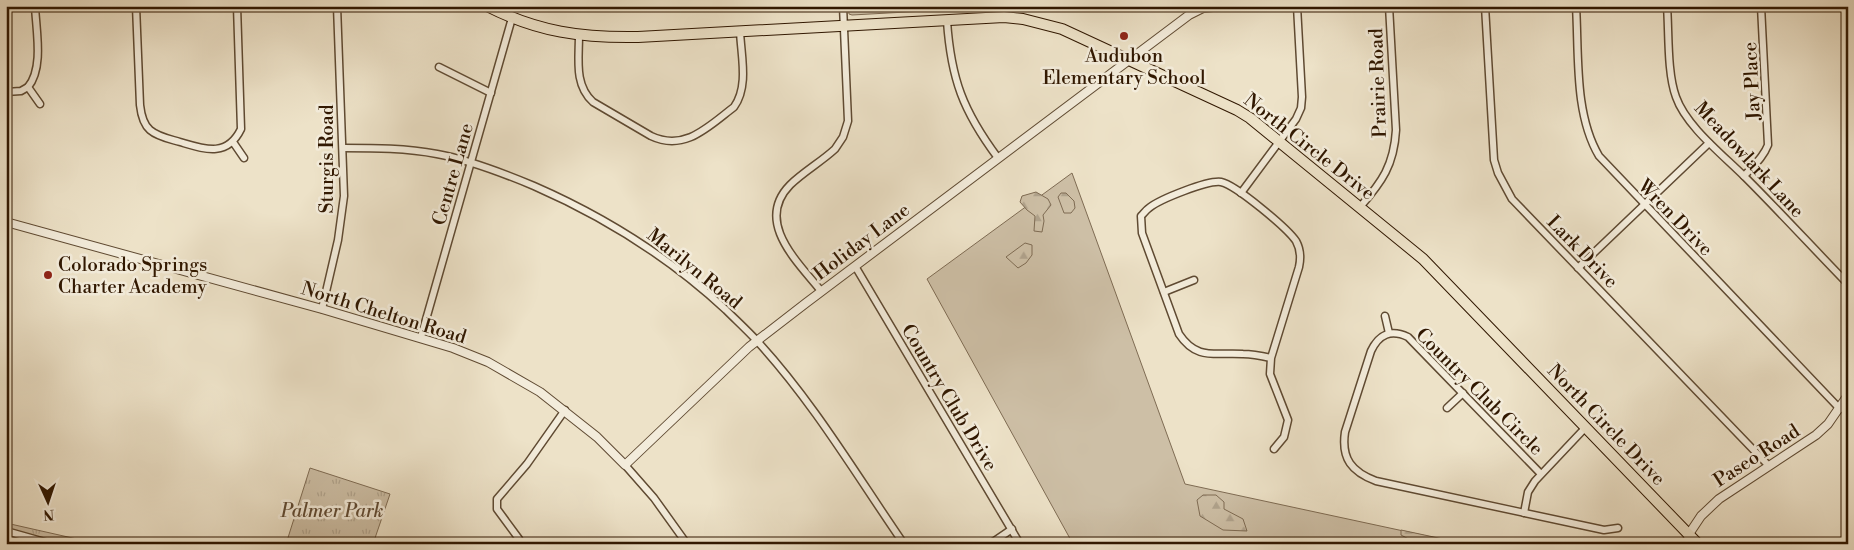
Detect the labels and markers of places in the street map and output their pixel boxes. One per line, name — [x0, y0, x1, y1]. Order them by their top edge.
marker: Audubon Elementary School — [1118, 30, 1130, 42]
place label: Audubon Elementary School — [1042, 44, 1206, 90]
place label: Colorado Springs Charter Academy — [58, 253, 208, 299]
marker: Colorado Springs Charter Academy — [42, 269, 54, 281]

